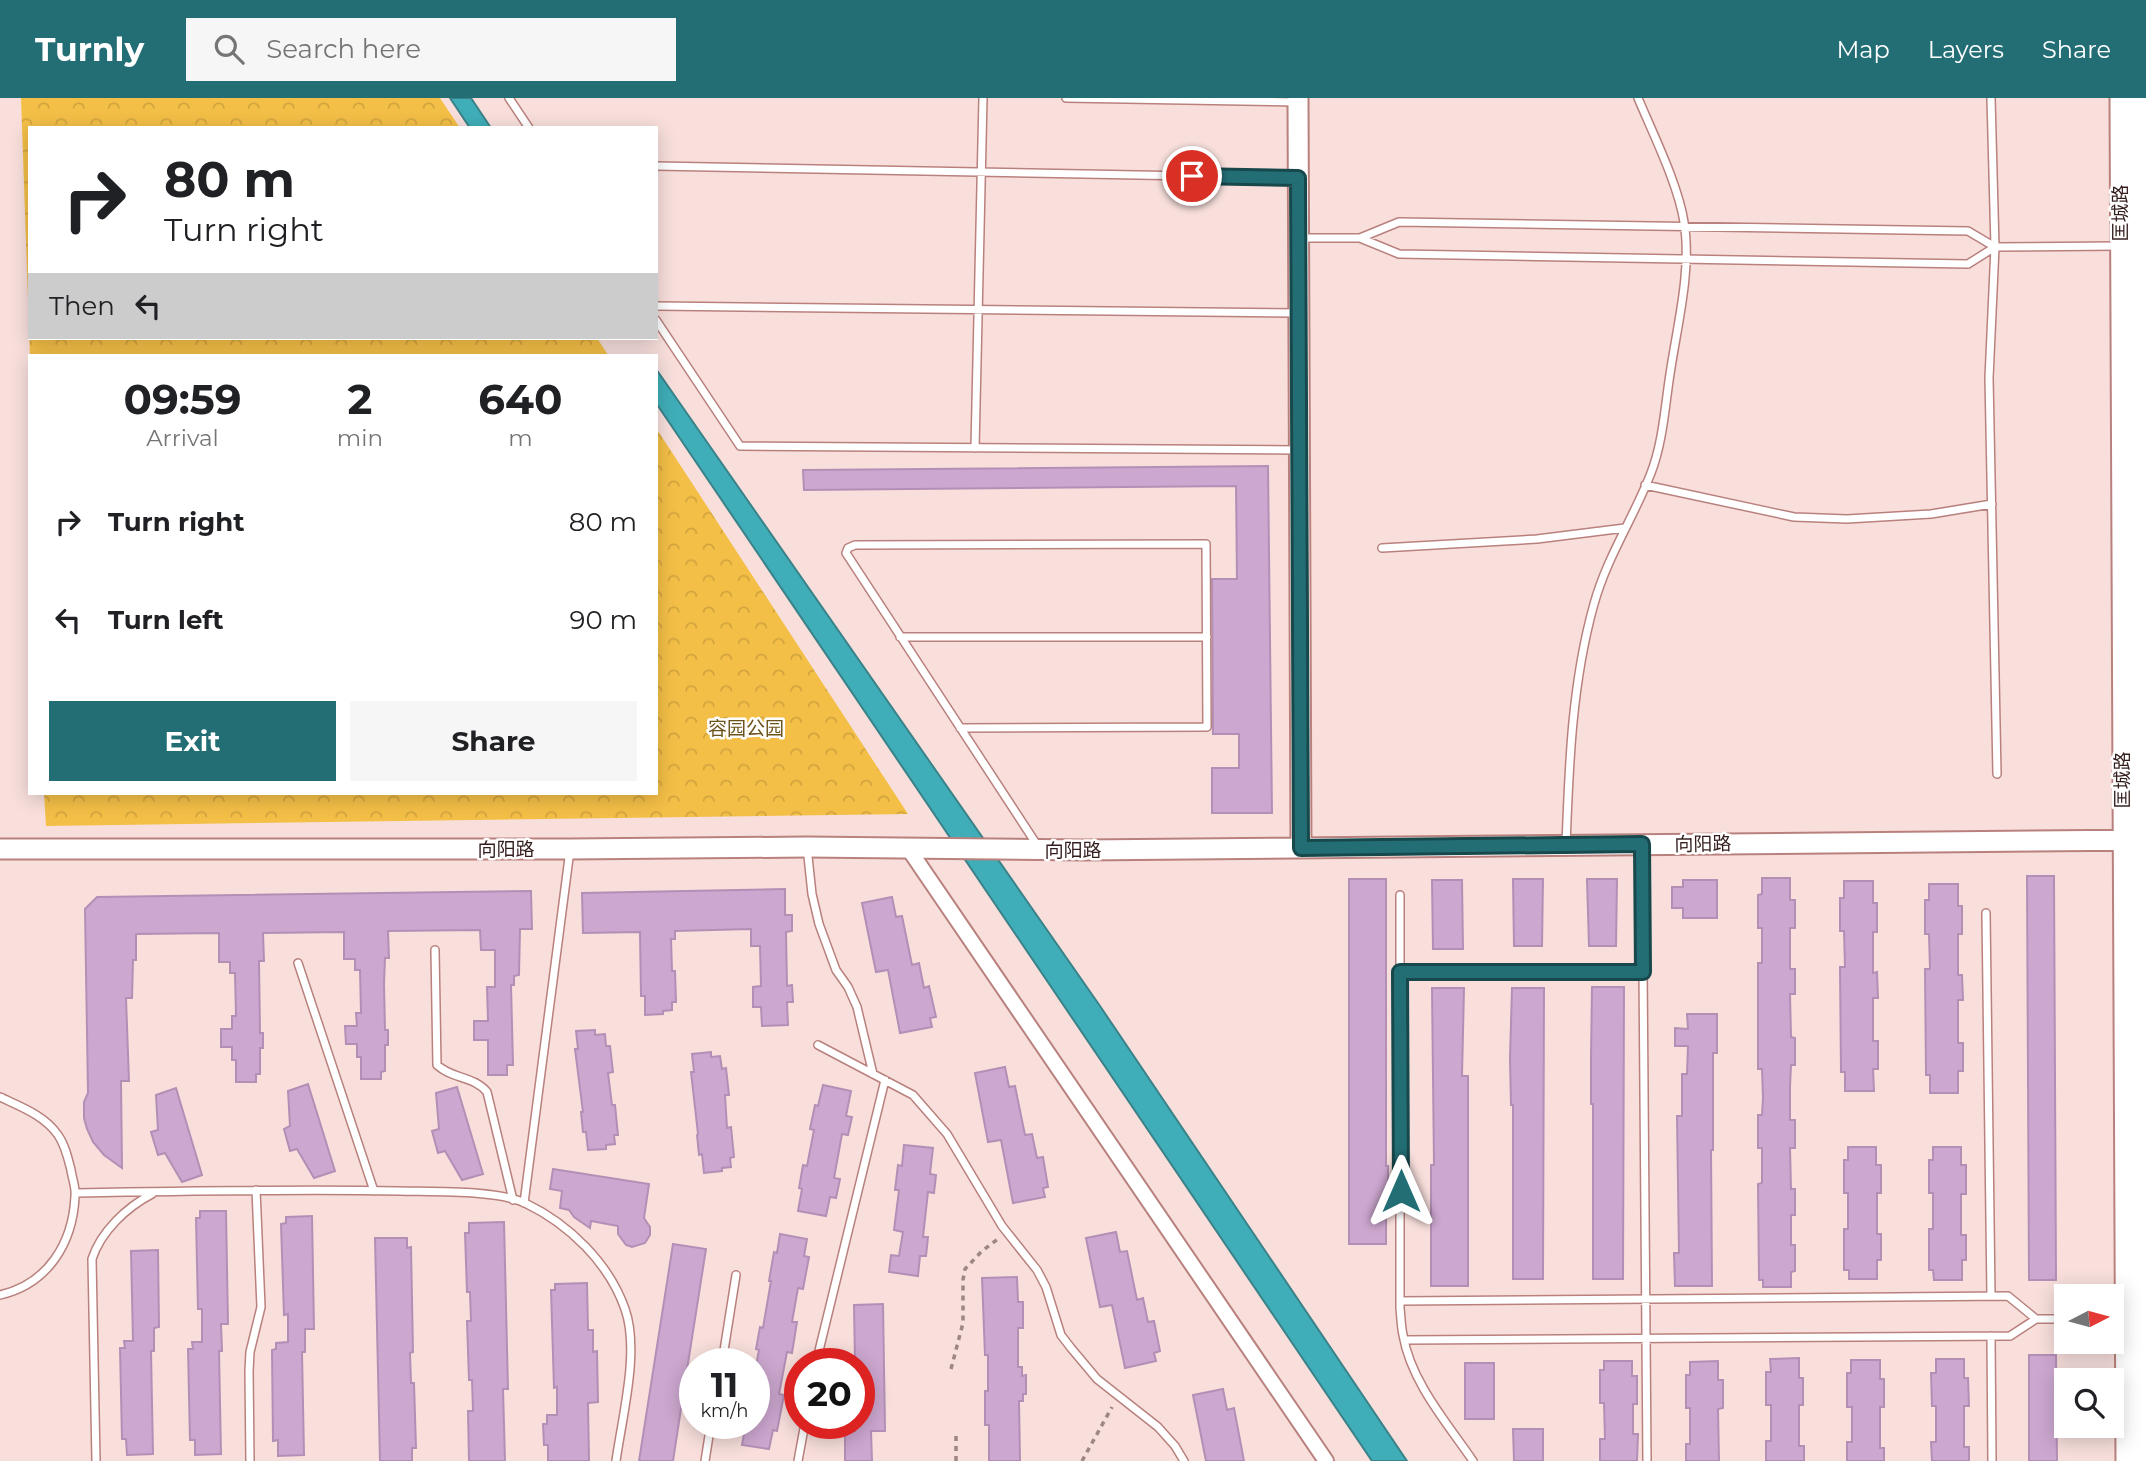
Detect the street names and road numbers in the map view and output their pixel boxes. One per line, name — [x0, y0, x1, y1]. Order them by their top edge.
street label: 匡城路 — [2109, 184, 2132, 242]
street label: 匡城路 — [2111, 751, 2134, 809]
street label: 向阳路 — [1674, 832, 1732, 856]
street label: 向阳路 — [477, 838, 535, 861]
street label: 向阳路 — [1044, 839, 1102, 862]

